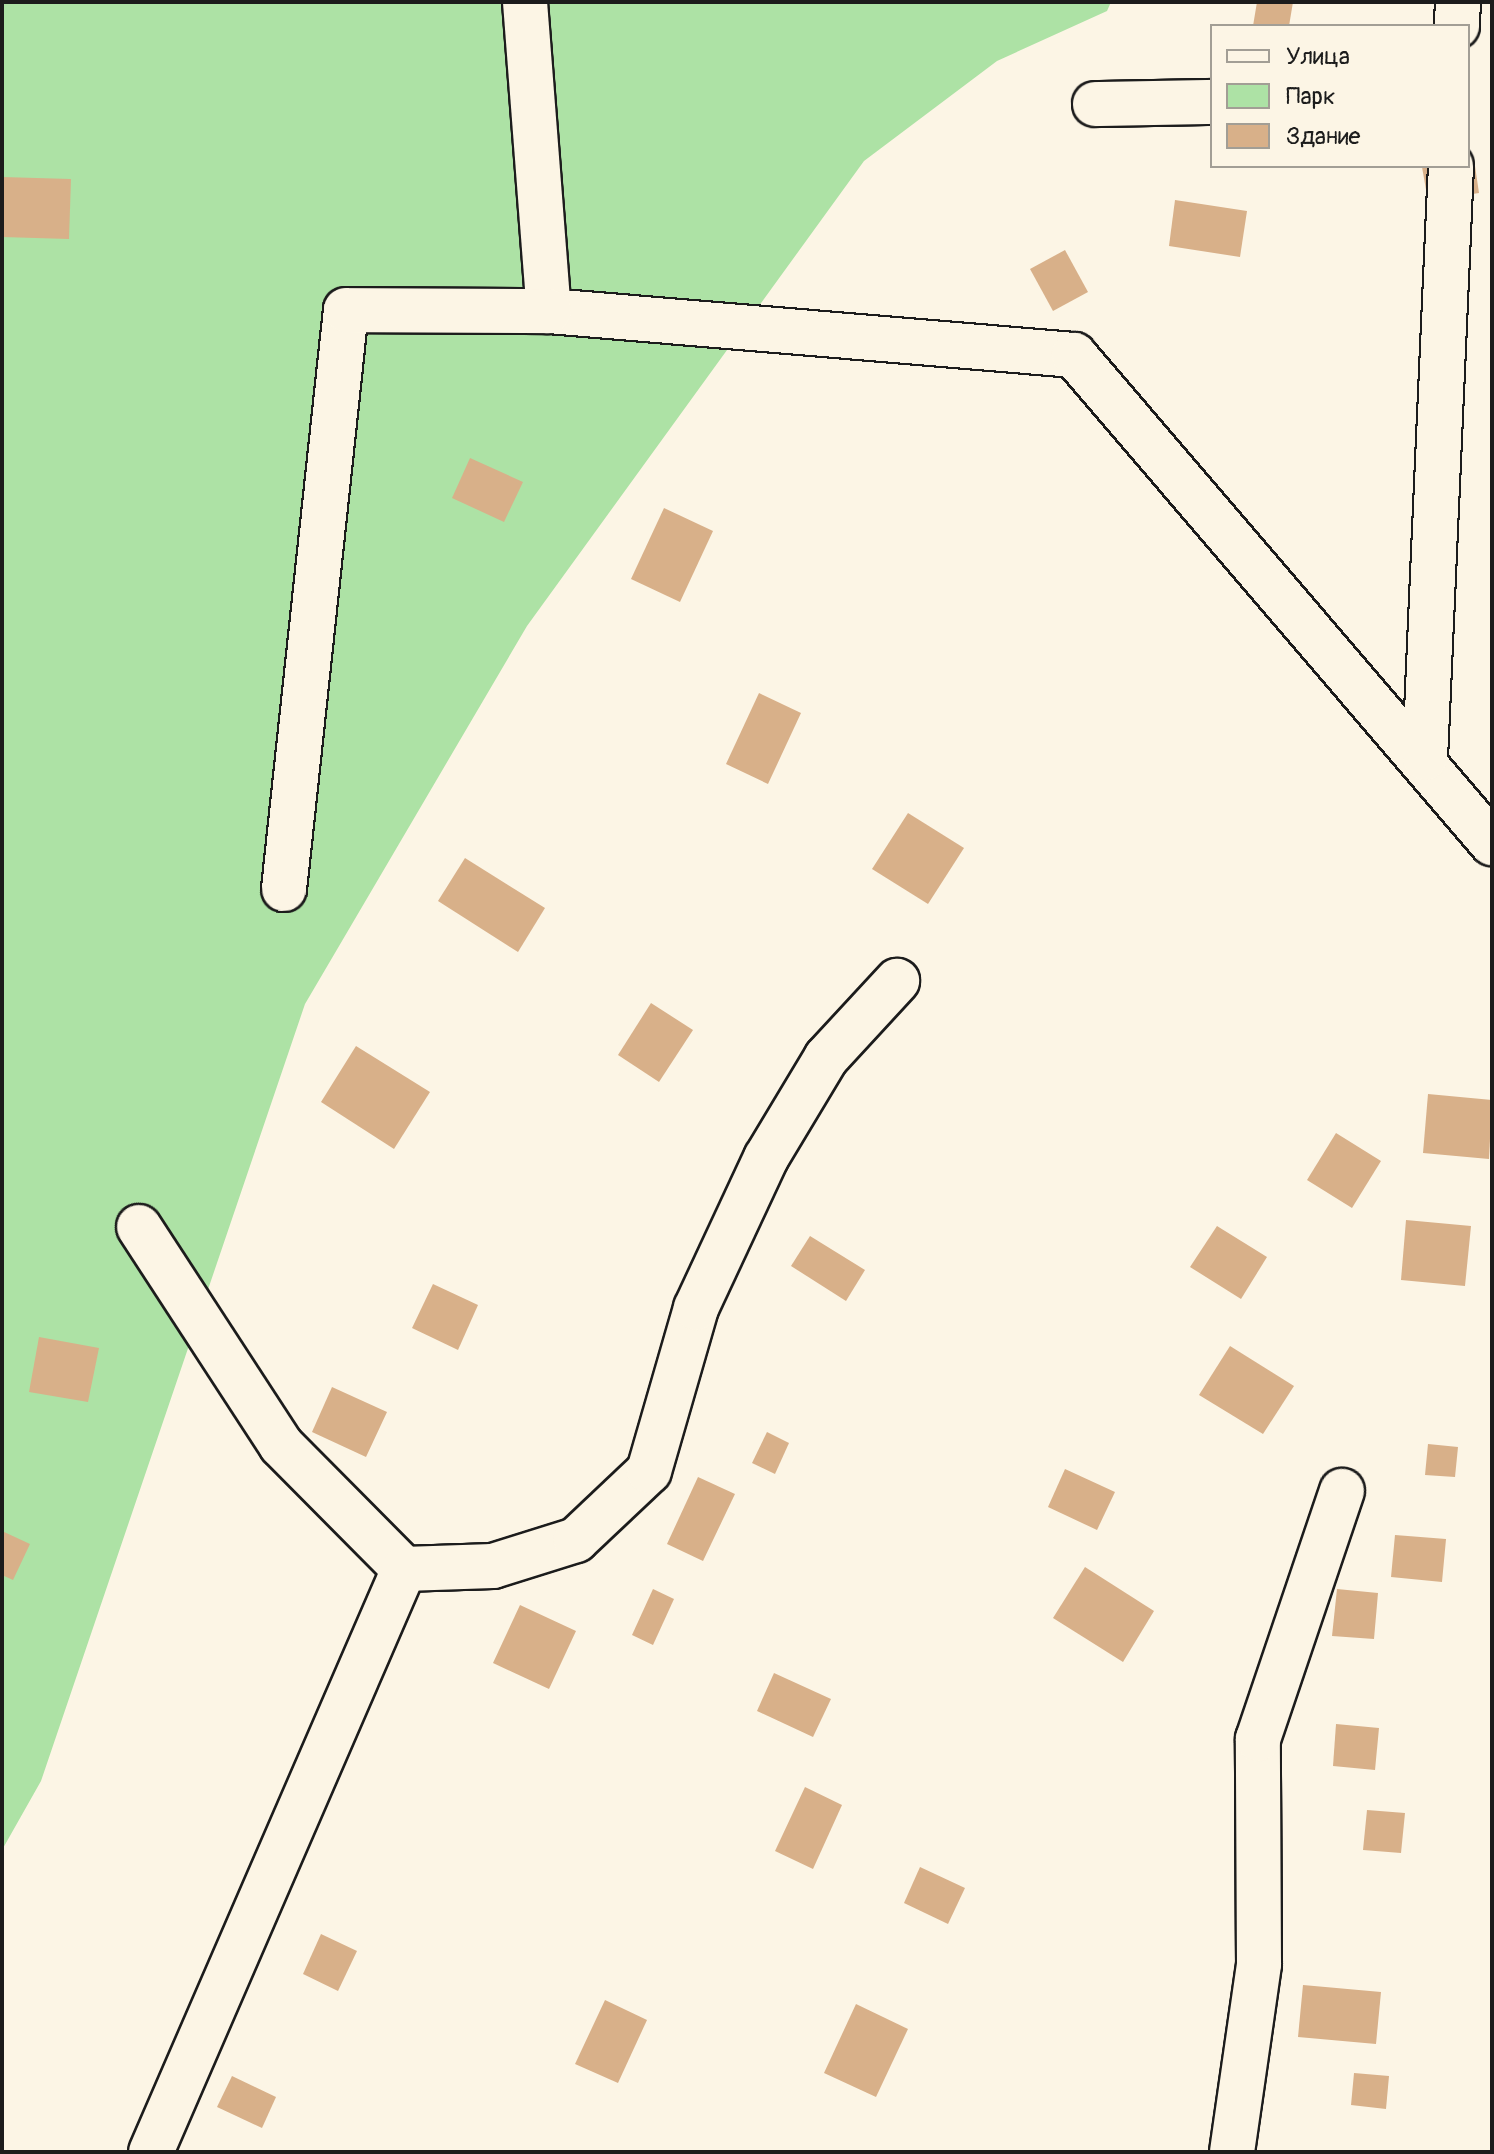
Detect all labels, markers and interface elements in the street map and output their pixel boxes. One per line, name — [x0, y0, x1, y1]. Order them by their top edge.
legend — [1210, 24, 1470, 168]
text: Улица — [1286, 42, 1350, 71]
text: Парк — [1286, 82, 1335, 111]
text: Здание — [1286, 122, 1360, 151]

